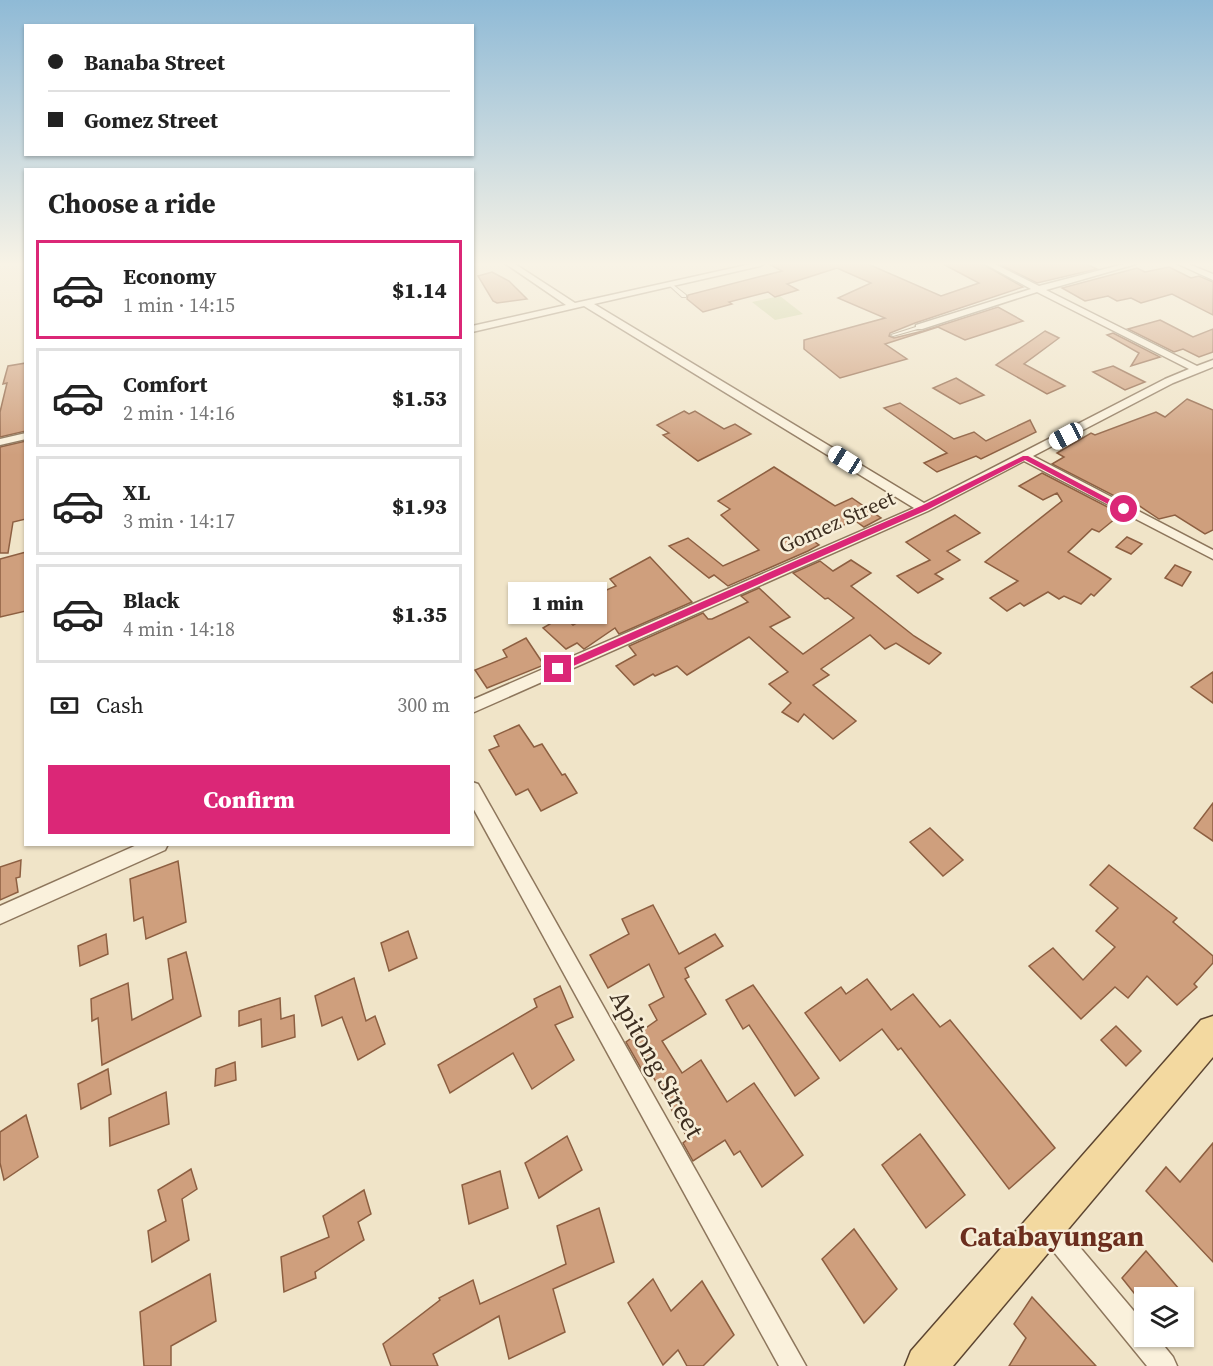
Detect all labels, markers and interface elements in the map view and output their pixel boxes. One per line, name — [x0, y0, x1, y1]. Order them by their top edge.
text: Banaba Street — [84, 47, 225, 77]
text: Gomez Street — [84, 105, 218, 135]
text: Choose a ride — [48, 185, 216, 222]
text: Economy — [123, 261, 217, 291]
icon: car — [51, 263, 105, 317]
text: $1.14 — [392, 275, 447, 305]
text: 1 min · 14:15 — [123, 291, 235, 319]
text: Comfort — [123, 369, 207, 399]
icon: car — [51, 371, 105, 425]
text: $1.53 — [392, 383, 447, 413]
text: 2 min · 14:16 — [123, 399, 235, 427]
car — [1046, 420, 1086, 452]
car — [825, 443, 865, 477]
text: XL — [123, 477, 150, 507]
icon: car — [51, 479, 105, 533]
street label: Gomez Street — [774, 483, 900, 560]
text: $1.93 — [392, 491, 447, 521]
route start — [1110, 495, 1137, 522]
text: 3 min · 14:17 — [123, 507, 235, 535]
callout: 1 min — [508, 582, 608, 624]
text: Black — [123, 585, 180, 615]
icon: car — [51, 587, 105, 641]
text: 1 min — [531, 589, 584, 617]
text: $1.35 — [392, 599, 447, 629]
text: 4 min · 14:18 — [123, 615, 235, 643]
route end — [544, 655, 571, 682]
icon: cash — [48, 689, 81, 722]
text: Cash — [96, 690, 144, 720]
text: 300 m — [397, 691, 450, 719]
button: Confirm — [48, 765, 450, 834]
street label: Apitong Street — [601, 983, 713, 1145]
district label: Catabayungan — [960, 1217, 1144, 1255]
map controls — [1134, 1287, 1194, 1347]
button: layers — [1134, 1287, 1194, 1347]

